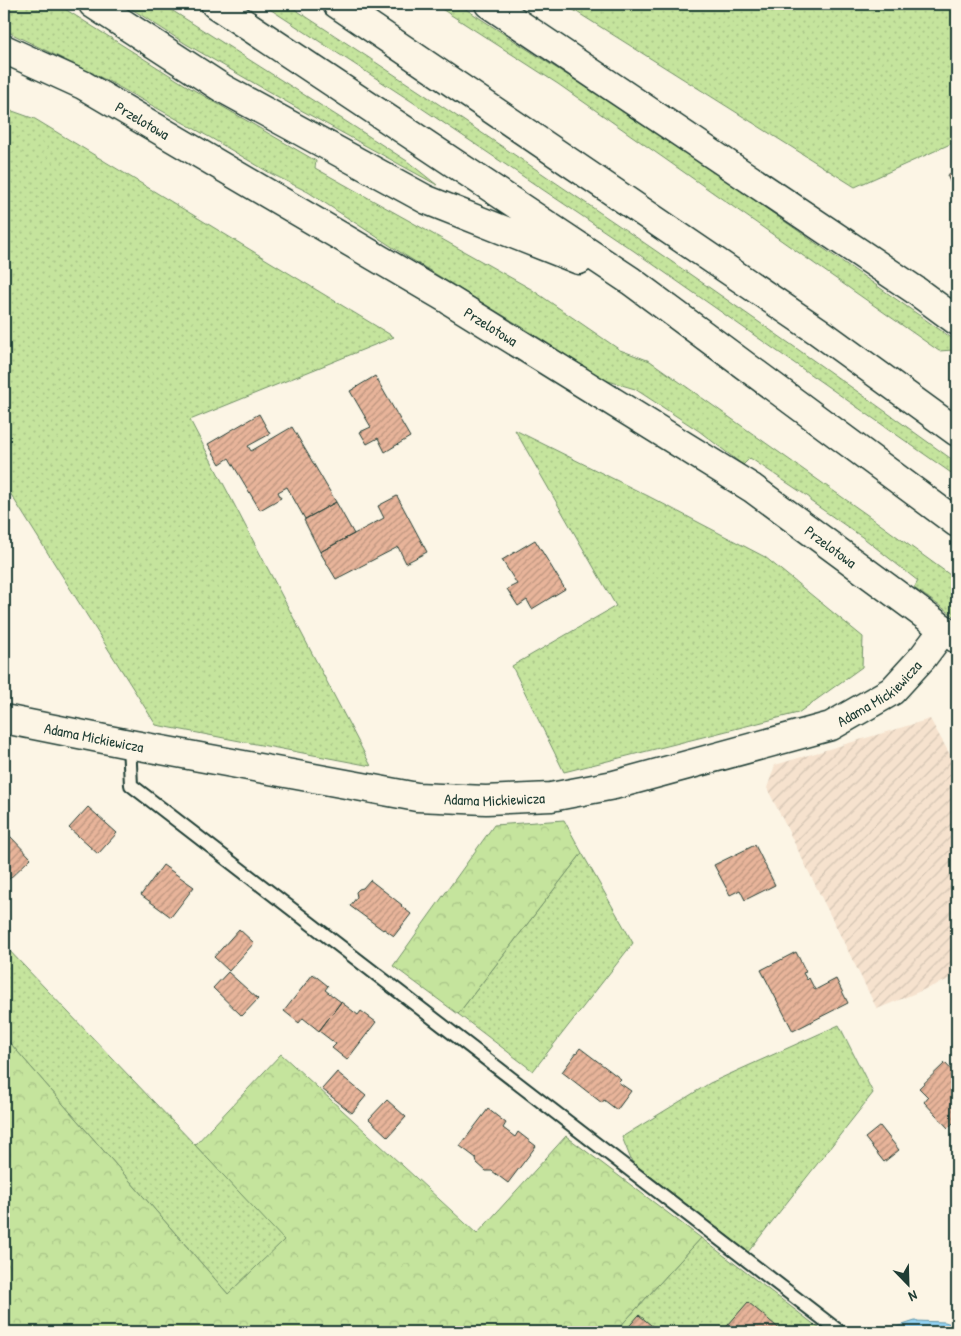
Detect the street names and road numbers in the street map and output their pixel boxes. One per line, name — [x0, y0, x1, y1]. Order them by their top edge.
street label: Przelotowa — [112, 96, 174, 144]
street label: Przelotowa — [460, 302, 522, 351]
street label: Przelotowa — [801, 520, 861, 572]
street label: Adama Mickiewicza — [833, 655, 926, 731]
street label: Adama Mickiewicza — [43, 717, 146, 757]
street label: Adama Mickiewicza — [444, 787, 546, 811]

